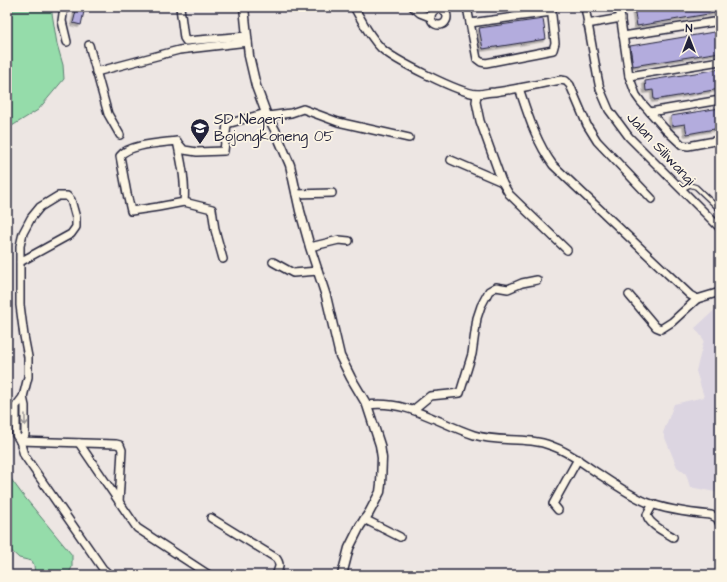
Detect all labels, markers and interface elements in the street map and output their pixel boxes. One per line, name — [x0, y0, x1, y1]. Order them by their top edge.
north arrow — [669, 18, 709, 58]
text: N — [686, 21, 693, 36]
street label: Jalan Siliwangi — [621, 108, 701, 191]
place label: SD Negeri Bojongkoneng 05 — [214, 109, 334, 148]
school or university icon: SD Negeri Bojongkoneng 05 — [189, 117, 211, 145]
one-way arrow — [21, 413, 29, 426]

